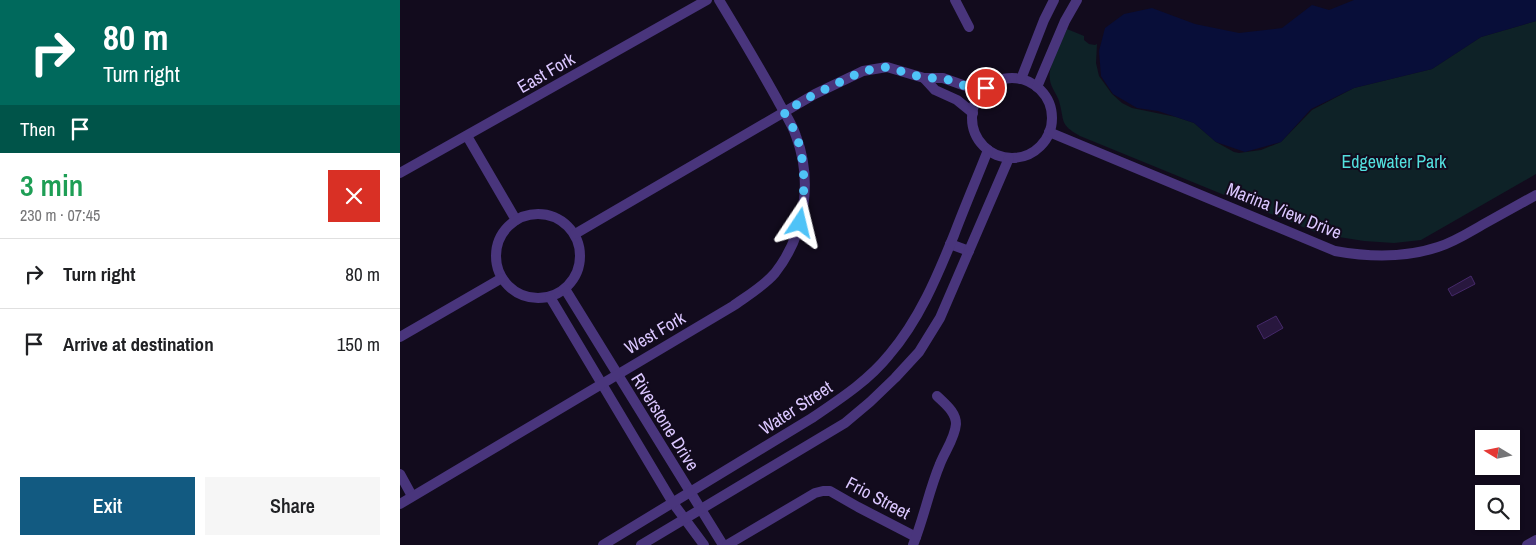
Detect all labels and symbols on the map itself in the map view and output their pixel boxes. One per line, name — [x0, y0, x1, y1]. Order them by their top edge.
street label: East Fork — [512, 46, 580, 99]
pin — [965, 67, 1007, 109]
park label: Edgewater Park — [1341, 149, 1447, 174]
street label: Marina View Drive — [1223, 176, 1345, 245]
position arrow — [773, 196, 825, 248]
street label: West Fork — [620, 305, 690, 360]
street label: Riverstone Drive — [625, 368, 705, 475]
street label: Water Street — [754, 375, 837, 440]
north arrow — [1475, 430, 1520, 475]
street label: Frio Street — [842, 470, 915, 525]

